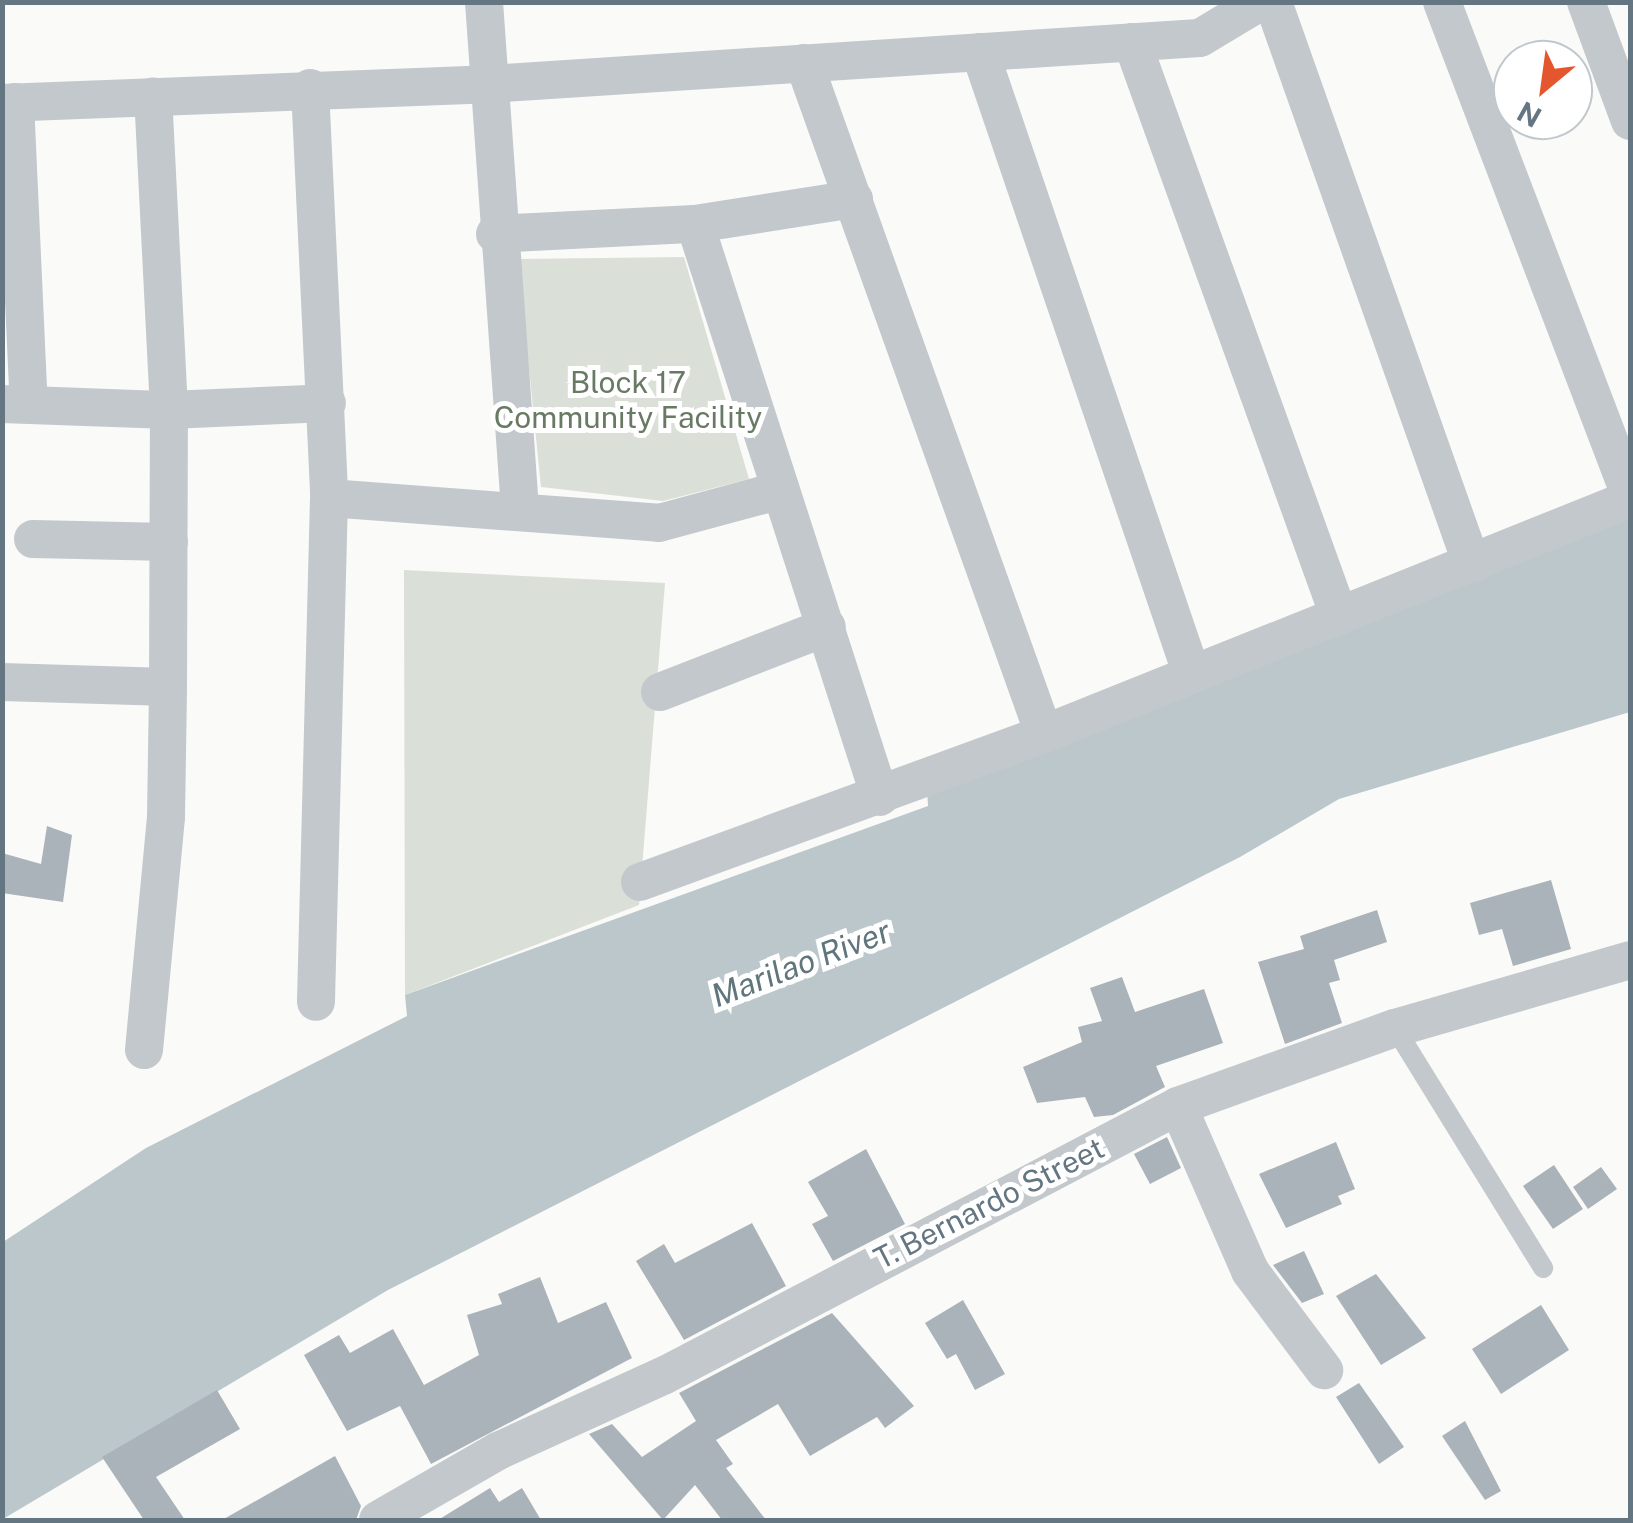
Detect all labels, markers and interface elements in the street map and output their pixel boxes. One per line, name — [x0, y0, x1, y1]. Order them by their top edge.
north arrow — [1493, 40, 1593, 140]
text: N — [1512, 95, 1547, 135]
park label: Block 17 Community Facility — [494, 364, 762, 434]
water label: Marilao River — [706, 912, 896, 1016]
street label: T. Bernardo Street — [868, 1129, 1110, 1277]

